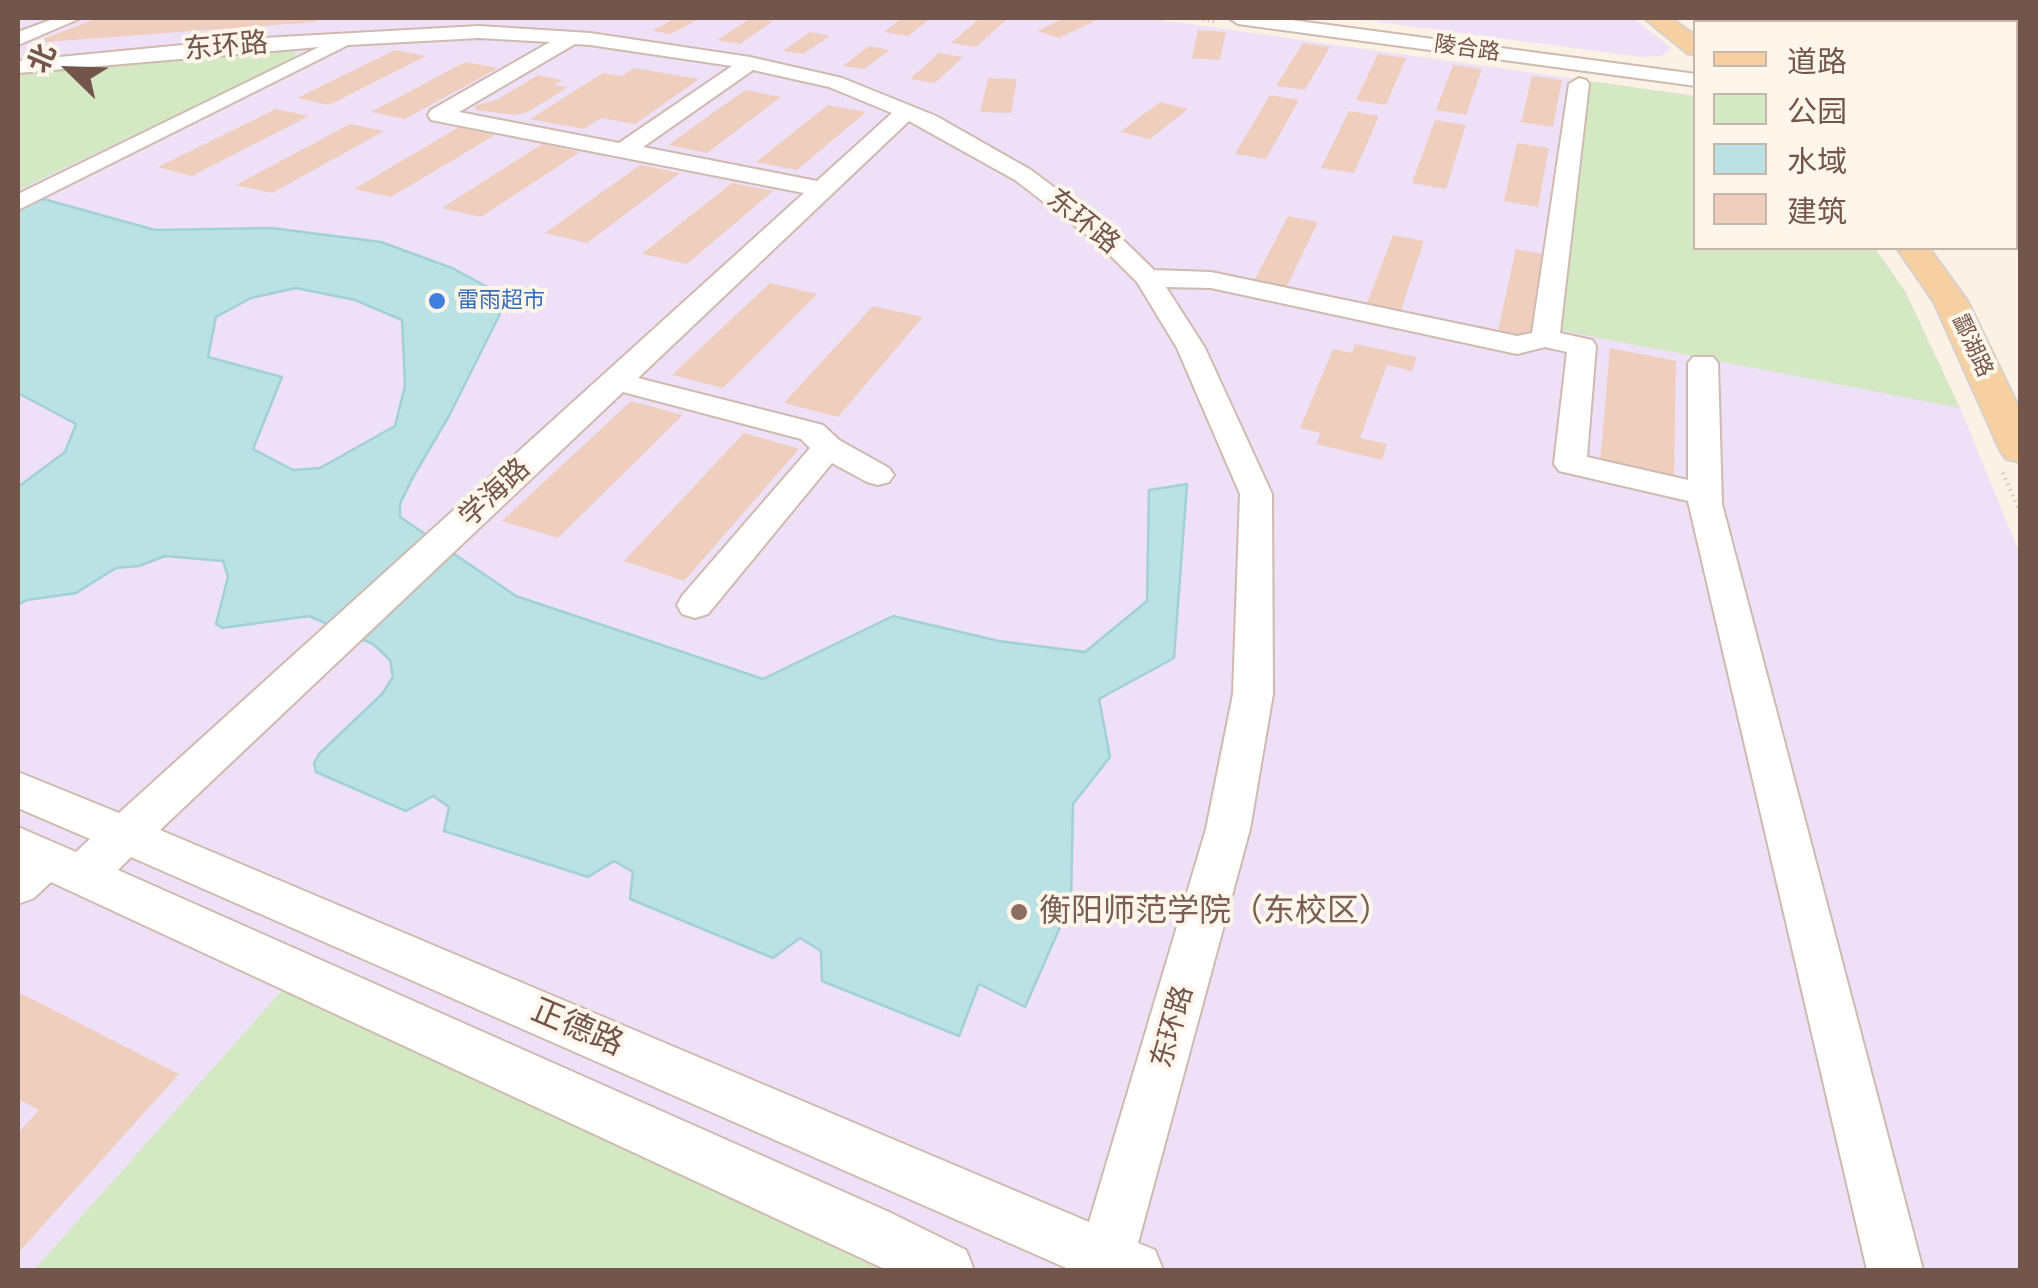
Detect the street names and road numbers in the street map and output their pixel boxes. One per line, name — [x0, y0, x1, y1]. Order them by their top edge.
street label: 东环路 — [183, 27, 269, 67]
street label: 陵合路 — [1432, 31, 1502, 67]
street label: 东环路 — [1040, 183, 1126, 261]
street label: 酃湖路 — [1946, 311, 1998, 381]
street label: 学海路 — [453, 452, 537, 534]
street label: 东环路 — [1145, 982, 1201, 1072]
street label: 正德路 — [525, 992, 629, 1064]

